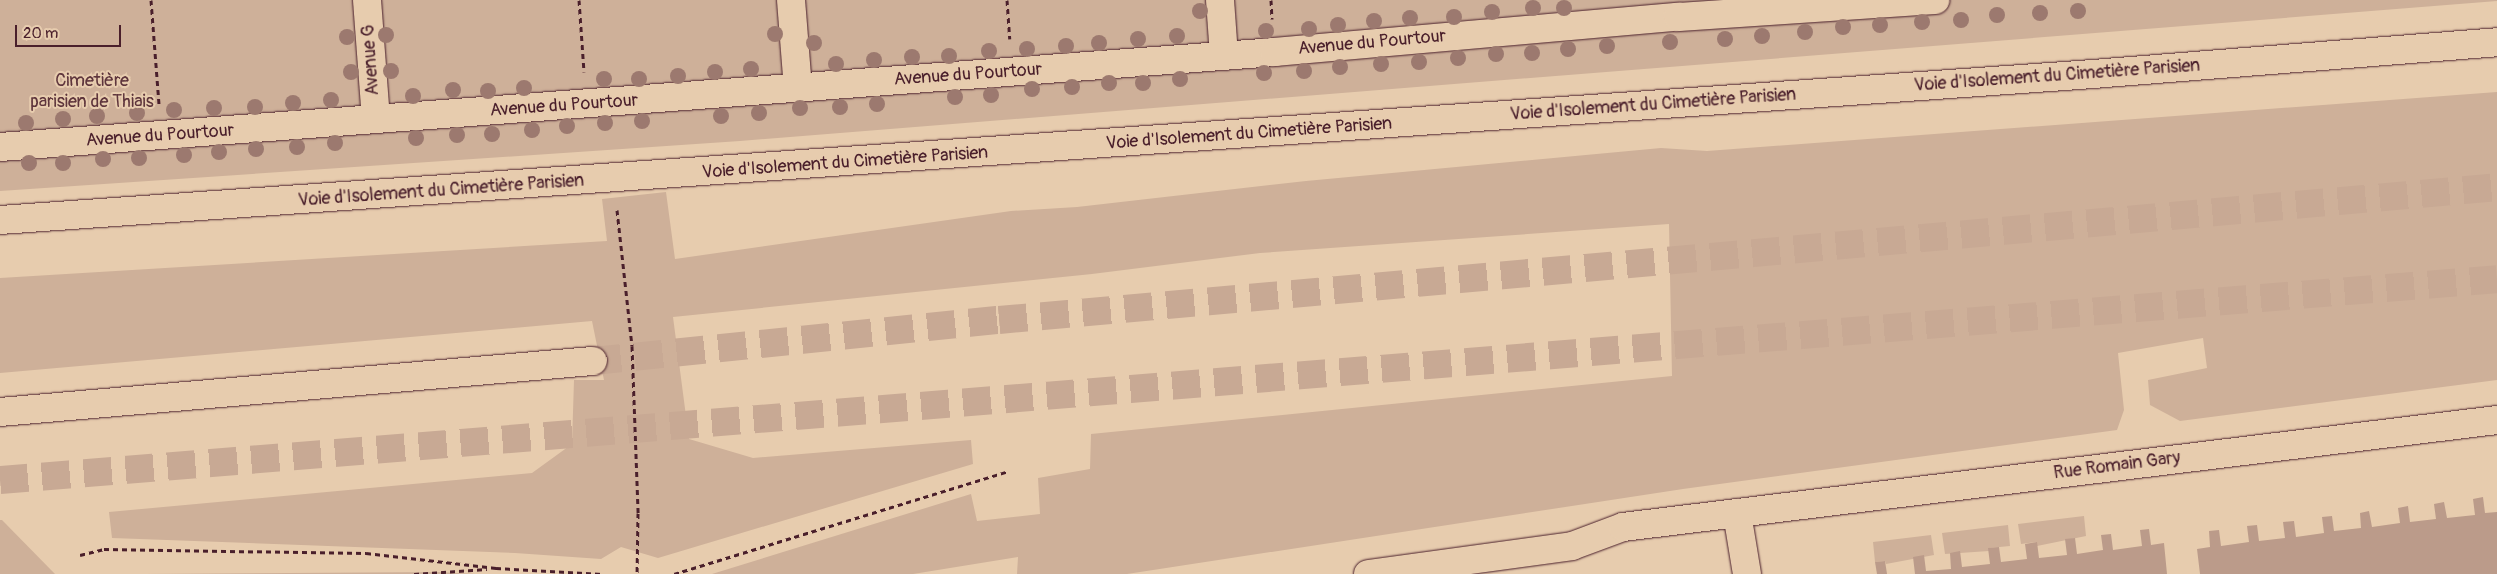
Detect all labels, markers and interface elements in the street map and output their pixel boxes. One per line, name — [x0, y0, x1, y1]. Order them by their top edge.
scale bar — [18, 15, 124, 47]
text: 20 m — [23, 24, 58, 43]
street label: Avenue G — [358, 24, 384, 96]
street label: Avenue du Pourtour — [1297, 26, 1447, 60]
street label: Voie d'Isolement du Cimetière Parisien — [1913, 55, 2201, 97]
street label: Avenue du Pourtour — [893, 59, 1043, 91]
park label: Cimetière parisien de Thiais — [30, 71, 154, 114]
street label: Voie d'Isolement du Cimetière Parisien — [1509, 84, 1797, 126]
street label: Avenue du Pourtour — [489, 90, 639, 122]
street label: Voie d'Isolement du Cimetière Parisien — [1105, 113, 1393, 155]
street label: Avenue du Pourtour — [85, 120, 235, 152]
street label: Voie d'Isolement du Cimetière Parisien — [701, 142, 989, 184]
street label: Voie d'Isolement du Cimetière Parisien — [297, 170, 585, 212]
street label: Rue Romain Gary — [2052, 447, 2182, 485]

